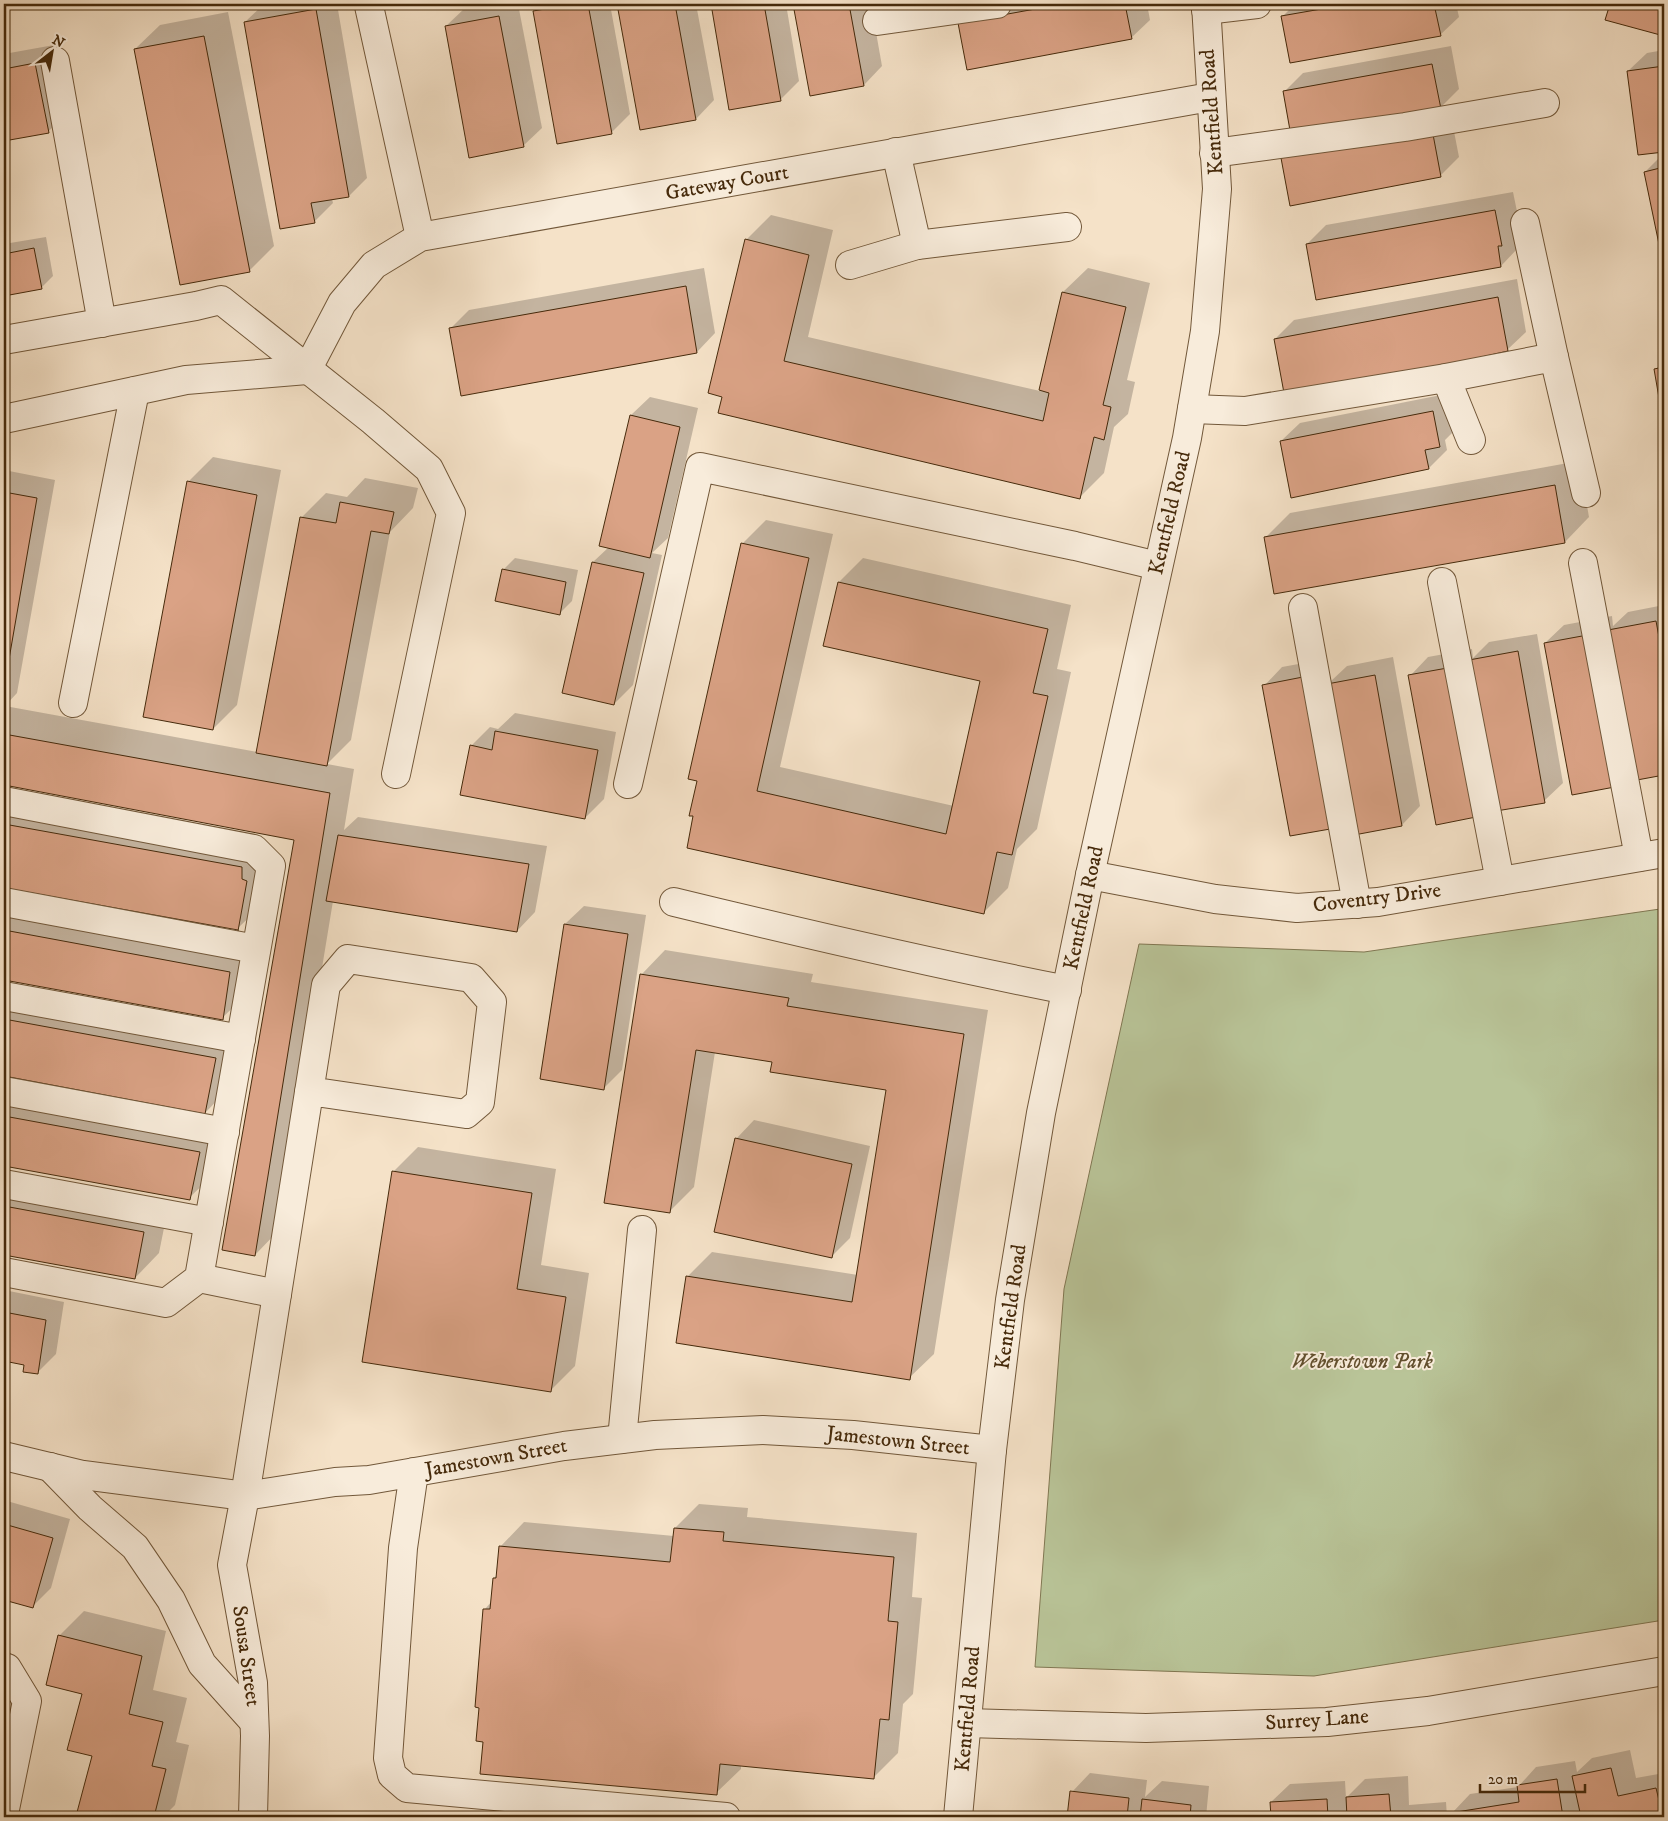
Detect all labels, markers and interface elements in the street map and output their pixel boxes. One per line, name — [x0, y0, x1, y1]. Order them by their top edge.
north arrow — [28, 28, 78, 78]
text: N — [49, 31, 68, 53]
street label: Kentfield Road — [1195, 48, 1229, 176]
street label: Gateway Court — [663, 159, 791, 207]
street label: Kentfield Road — [1143, 448, 1197, 577]
street label: Kentfield Road — [1058, 843, 1110, 972]
street label: Coventry Drive — [1312, 877, 1443, 919]
street label: Kentfield Road — [989, 1242, 1033, 1371]
park label: Weberstown Park — [1291, 1349, 1433, 1375]
street label: Jamestown Street — [823, 1420, 971, 1461]
street label: Jamestown Street — [421, 1433, 569, 1484]
street label: Sousa Street — [226, 1604, 266, 1708]
street label: Kentfield Road — [950, 1645, 986, 1773]
street label: Surrey Lane — [1264, 1703, 1370, 1737]
scale bar — [1480, 1761, 1586, 1793]
text: 20 m — [1488, 1770, 1518, 1789]

